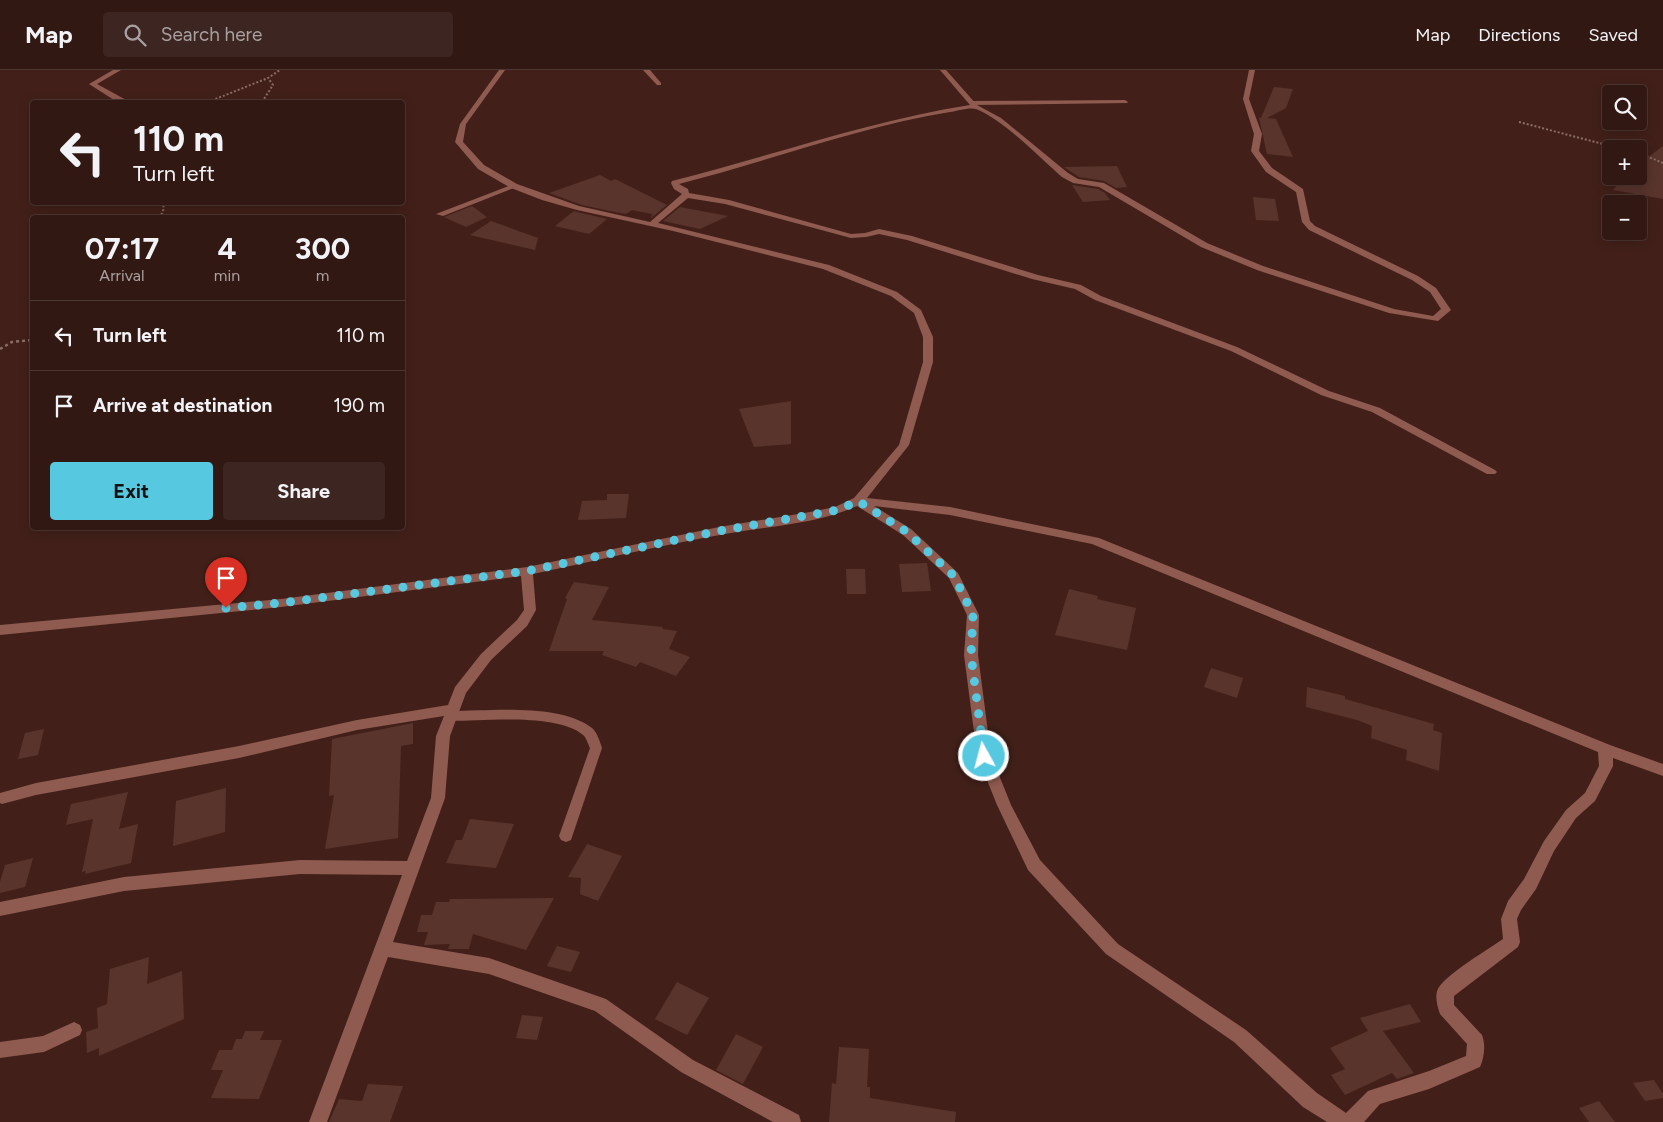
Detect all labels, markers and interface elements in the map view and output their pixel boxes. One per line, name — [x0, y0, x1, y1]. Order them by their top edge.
search box — [103, 12, 453, 57]
text: Map — [25, 20, 73, 49]
icon: search — [121, 21, 149, 49]
text: Search here — [161, 23, 262, 46]
text: Map — [1415, 24, 1450, 46]
text: Directions — [1478, 24, 1560, 46]
text: Saved — [1588, 24, 1638, 46]
map controls — [1602, 85, 1647, 240]
button: search — [1602, 85, 1647, 130]
text: 110 m — [133, 118, 224, 160]
icon: left — [50, 120, 115, 185]
button: + — [1602, 140, 1647, 185]
text: Turn left — [133, 160, 215, 187]
button: − — [1602, 195, 1647, 240]
text: 07:17 — [85, 230, 159, 267]
text: 4 — [217, 230, 236, 267]
text: 300 — [295, 230, 350, 267]
text: Arrival — [99, 266, 145, 285]
text: min — [214, 266, 240, 285]
text: m — [316, 266, 329, 285]
icon: left — [50, 322, 78, 350]
text: Turn left — [93, 324, 167, 347]
text: 110 m — [336, 324, 385, 347]
icon: arrive — [50, 392, 78, 420]
text: Arrive at destination — [93, 394, 272, 417]
text: 190 m — [333, 394, 385, 417]
button: Exit — [50, 462, 213, 520]
button: Share — [223, 462, 385, 520]
pin — [205, 557, 247, 608]
icon: arrive — [212, 564, 240, 592]
position arrow — [957, 729, 1009, 781]

